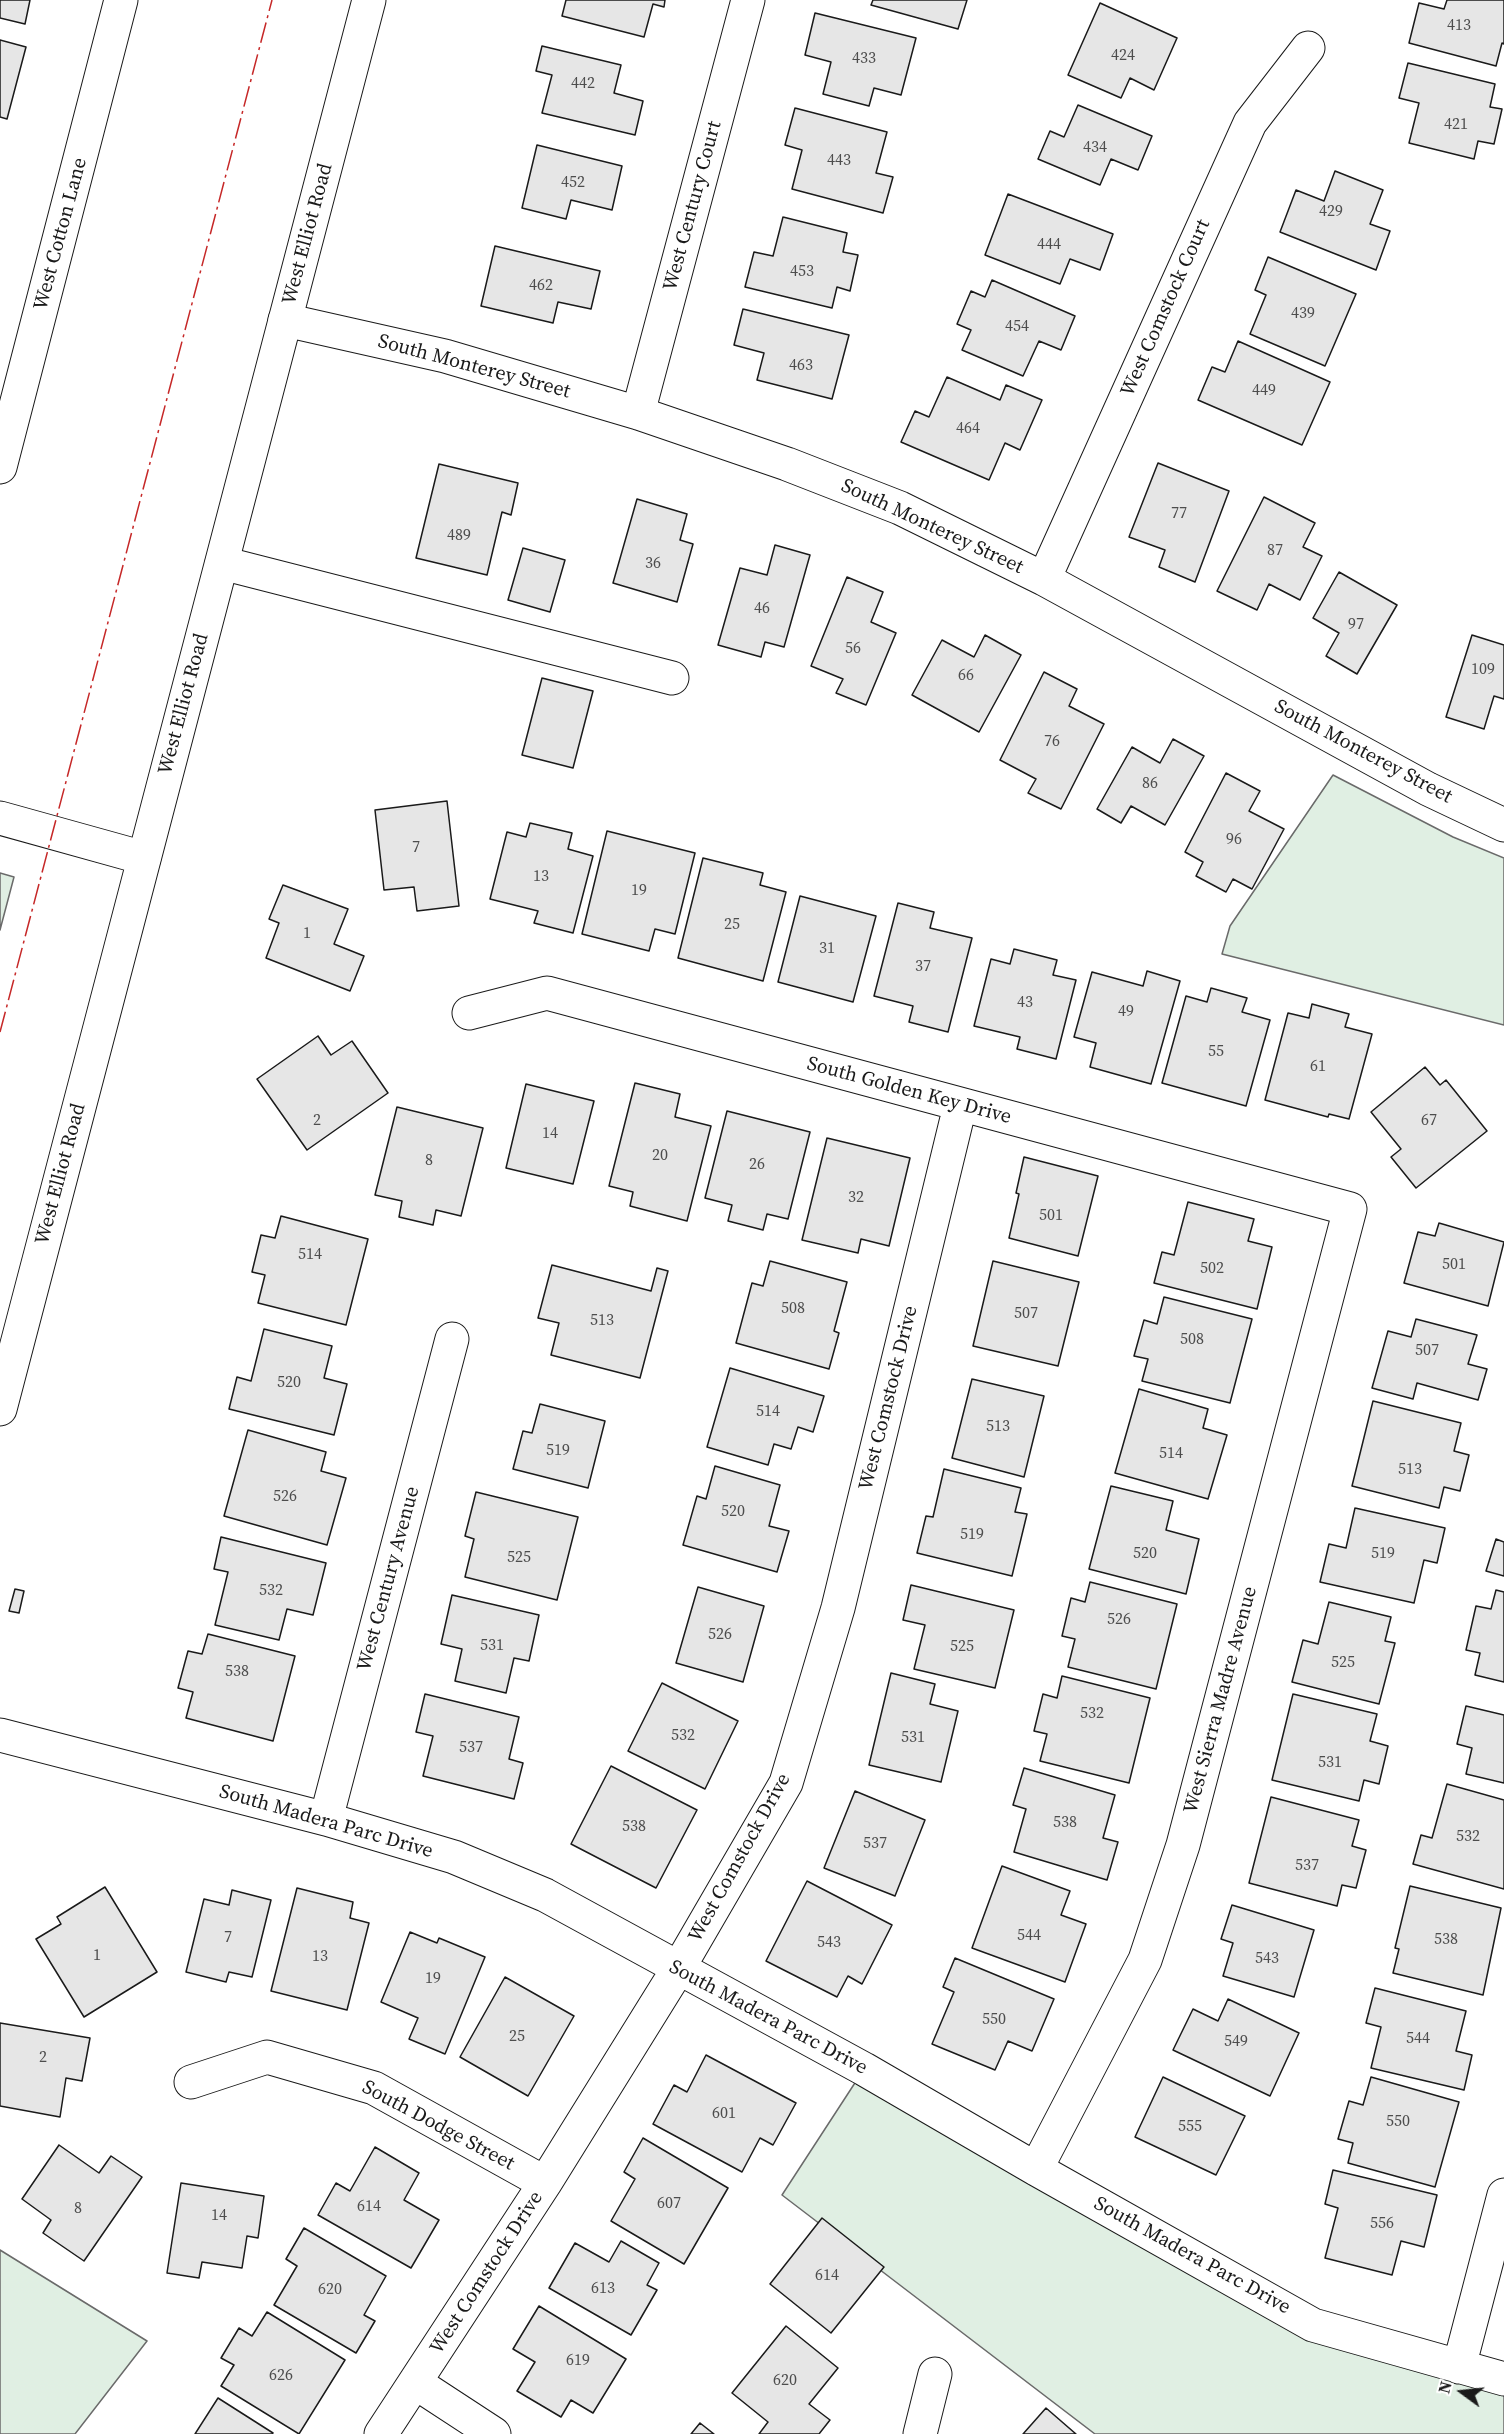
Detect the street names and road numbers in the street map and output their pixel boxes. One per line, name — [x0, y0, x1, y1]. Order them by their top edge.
street label: West Century Court — [659, 118, 727, 294]
street label: West Cotton Lane — [29, 155, 93, 313]
street label: West Elliot Road — [278, 161, 338, 307]
street label: West Comstock Court — [1116, 216, 1216, 400]
street label: South Monterey Street — [375, 330, 573, 404]
street label: South Monterey Street — [837, 474, 1027, 580]
street label: West Elliot Road — [154, 631, 214, 777]
street label: South Monterey Street — [1270, 695, 1456, 809]
street label: South Golden Key Drive — [804, 1052, 1014, 1130]
street label: West Elliot Road — [31, 1101, 91, 1247]
street label: West Comstock Drive — [854, 1303, 924, 1493]
street label: West Century Avenue — [353, 1484, 425, 1674]
street label: West Sierra Madre Avenue — [1179, 1584, 1263, 1816]
street label: West Comstock Drive — [684, 1770, 796, 1946]
street label: South Madera Parc Drive — [216, 1780, 436, 1864]
street label: South Madera Parc Drive — [665, 1956, 871, 2080]
street label: South Dodge Street — [358, 2076, 518, 2176]
street label: West Comstock Drive — [425, 2187, 549, 2359]
street label: South Madera Parc Drive — [1090, 2192, 1294, 2320]

